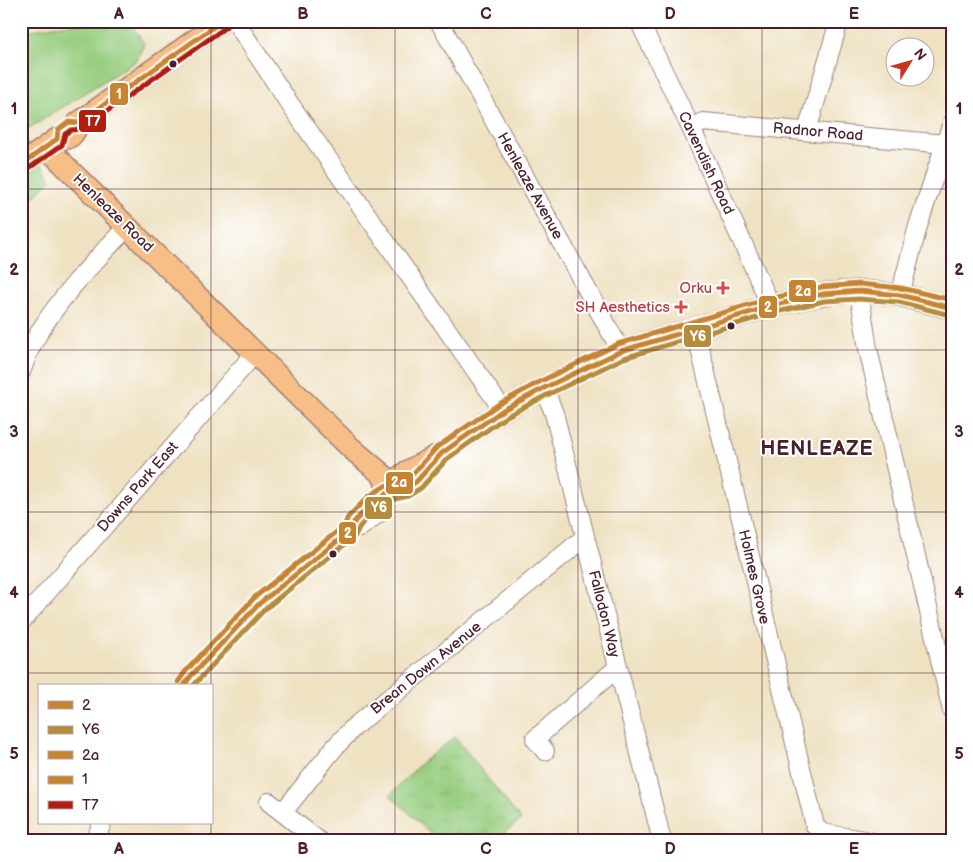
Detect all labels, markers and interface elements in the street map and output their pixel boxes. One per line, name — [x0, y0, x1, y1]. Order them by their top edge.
text: A — [113, 5, 124, 24]
text: B — [297, 5, 309, 24]
text: C — [480, 5, 492, 24]
text: D — [664, 5, 676, 24]
text: E — [849, 5, 859, 24]
north arrow — [886, 38, 936, 88]
text: N — [910, 45, 930, 64]
unlabelled marker — [168, 59, 178, 69]
line badge: 1 — [109, 82, 129, 106]
text: 1 — [116, 86, 122, 103]
text: 1 — [11, 100, 17, 119]
text: 1 — [956, 100, 962, 119]
street label: Cavendish Road — [674, 108, 738, 218]
line badge: T7 — [78, 109, 107, 133]
text: T7 — [85, 113, 101, 130]
street label: Radnor Road — [772, 119, 864, 145]
street label: Henleaze Avenue — [493, 129, 567, 243]
street label: Henleaze Road — [69, 170, 157, 256]
text: 2 — [9, 261, 19, 280]
text: 2 — [954, 261, 964, 280]
place label: Orku — [680, 279, 712, 298]
line badge: 2a — [788, 279, 817, 303]
marker: Orku — [716, 281, 730, 295]
text: 2a — [795, 283, 811, 300]
line badge: 2 — [758, 295, 778, 319]
place label: SH Aesthetics — [575, 298, 671, 317]
text: 2 — [764, 299, 773, 316]
marker: SH Aesthetics — [674, 300, 688, 314]
unlabelled marker — [726, 321, 736, 331]
line badge: Y6 — [683, 324, 712, 348]
text: Y6 — [690, 328, 706, 345]
text: 3 — [9, 423, 19, 442]
text: 3 — [954, 423, 964, 442]
district label: HENLEAZE — [761, 437, 873, 461]
street label: Downs Park East — [94, 438, 183, 536]
line badge: 2a — [385, 471, 414, 495]
text: 2a — [391, 474, 407, 491]
line badge: Y6 — [364, 496, 393, 520]
text: Y6 — [371, 499, 387, 516]
line badge: 2 — [338, 521, 357, 545]
text: 2 — [344, 525, 353, 542]
street label: Holmes Grove — [734, 528, 774, 626]
unlabelled marker — [328, 549, 338, 559]
street label: Fallodon Way — [584, 568, 624, 660]
text: 4 — [9, 584, 19, 603]
text: 4 — [954, 584, 964, 603]
street label: Brean Down Avenue — [367, 617, 485, 719]
legend — [38, 684, 212, 824]
text: 2 — [82, 696, 91, 715]
text: Y6 — [81, 720, 100, 739]
text: 5 — [9, 745, 19, 764]
text: 5 — [954, 745, 964, 764]
text: 2a — [82, 746, 99, 765]
text: 1 — [82, 770, 88, 789]
text: T7 — [82, 796, 99, 815]
text: A — [113, 840, 124, 859]
text: B — [297, 840, 309, 859]
text: C — [480, 840, 492, 859]
text: D — [664, 840, 676, 859]
text: E — [849, 840, 859, 859]

